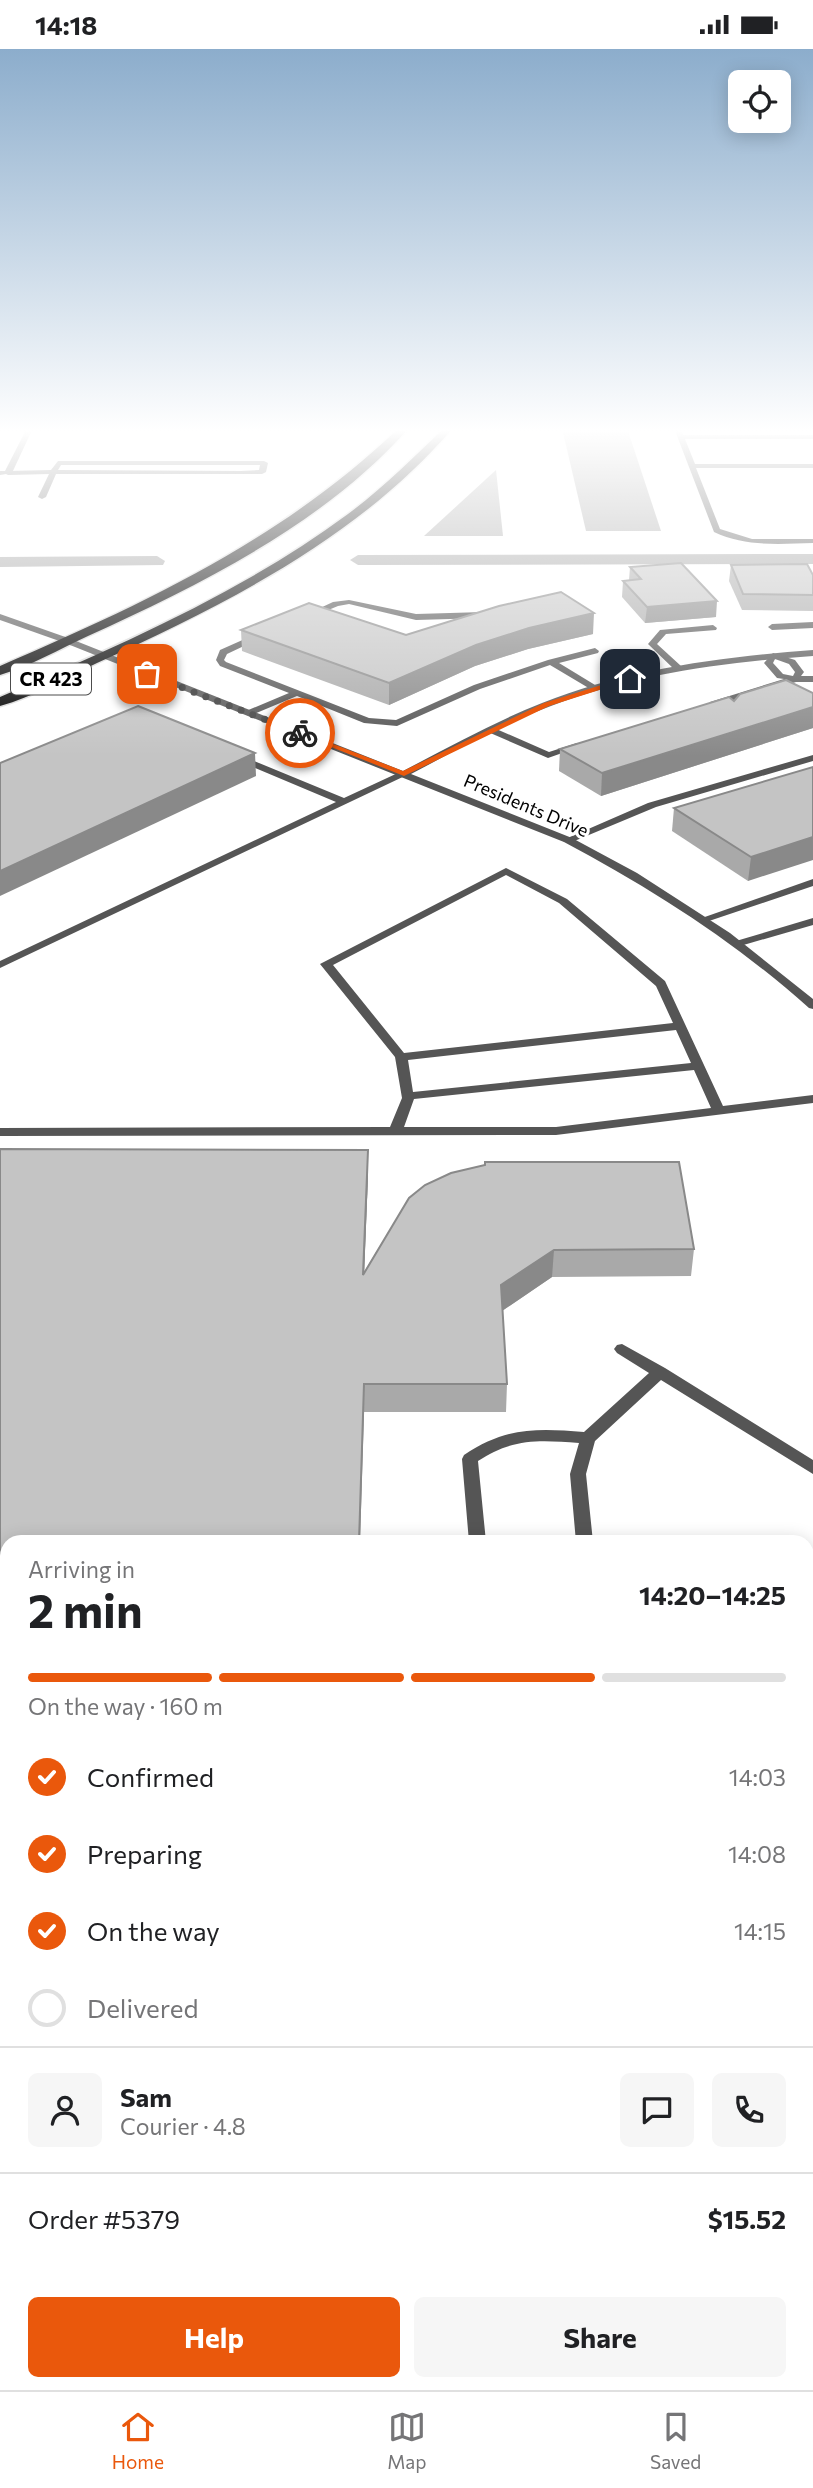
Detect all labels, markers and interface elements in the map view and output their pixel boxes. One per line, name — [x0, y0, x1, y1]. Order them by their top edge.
text: 14:18 — [35, 9, 97, 40]
map controls — [728, 70, 791, 133]
button: locate — [728, 70, 791, 133]
pin — [117, 644, 177, 704]
pin — [600, 649, 660, 709]
icon: bag — [128, 655, 166, 693]
icon: home — [611, 660, 649, 698]
road number: CR 423 — [11, 663, 91, 695]
courier — [265, 698, 335, 768]
icon: bike — [281, 714, 319, 752]
street label: Presidents Drive — [461, 769, 592, 841]
text: Arriving in — [28, 1555, 135, 1583]
text: 14:20–14:25 — [639, 1579, 786, 1610]
text: 2 min — [28, 1581, 143, 1637]
text: On the way · 160 m — [28, 1692, 223, 1720]
icon: check — [28, 1758, 66, 1796]
text: Confirmed — [87, 1761, 214, 1792]
text: 14:03 — [729, 1763, 786, 1791]
icon: check — [28, 1835, 66, 1873]
text: Preparing — [87, 1838, 202, 1869]
text: 14:08 — [728, 1840, 786, 1868]
icon: check — [28, 1912, 66, 1950]
text: On the way — [87, 1915, 220, 1946]
text: 14:15 — [734, 1917, 786, 1945]
text: Delivered — [87, 1992, 198, 2023]
button: person — [28, 2073, 102, 2147]
button: chat — [620, 2073, 694, 2147]
button: phone — [712, 2073, 786, 2147]
text: Sam — [120, 2081, 172, 2112]
text: Courier · 4.8 — [120, 2112, 246, 2140]
text: Order #5379 — [28, 2203, 180, 2234]
text: $15.52 — [708, 2203, 786, 2234]
button: Help — [28, 2297, 400, 2377]
button: Share — [414, 2297, 786, 2377]
tab: Home — [112, 2408, 164, 2473]
tab: Map — [387, 2408, 427, 2473]
tab: Saved — [650, 2408, 701, 2473]

